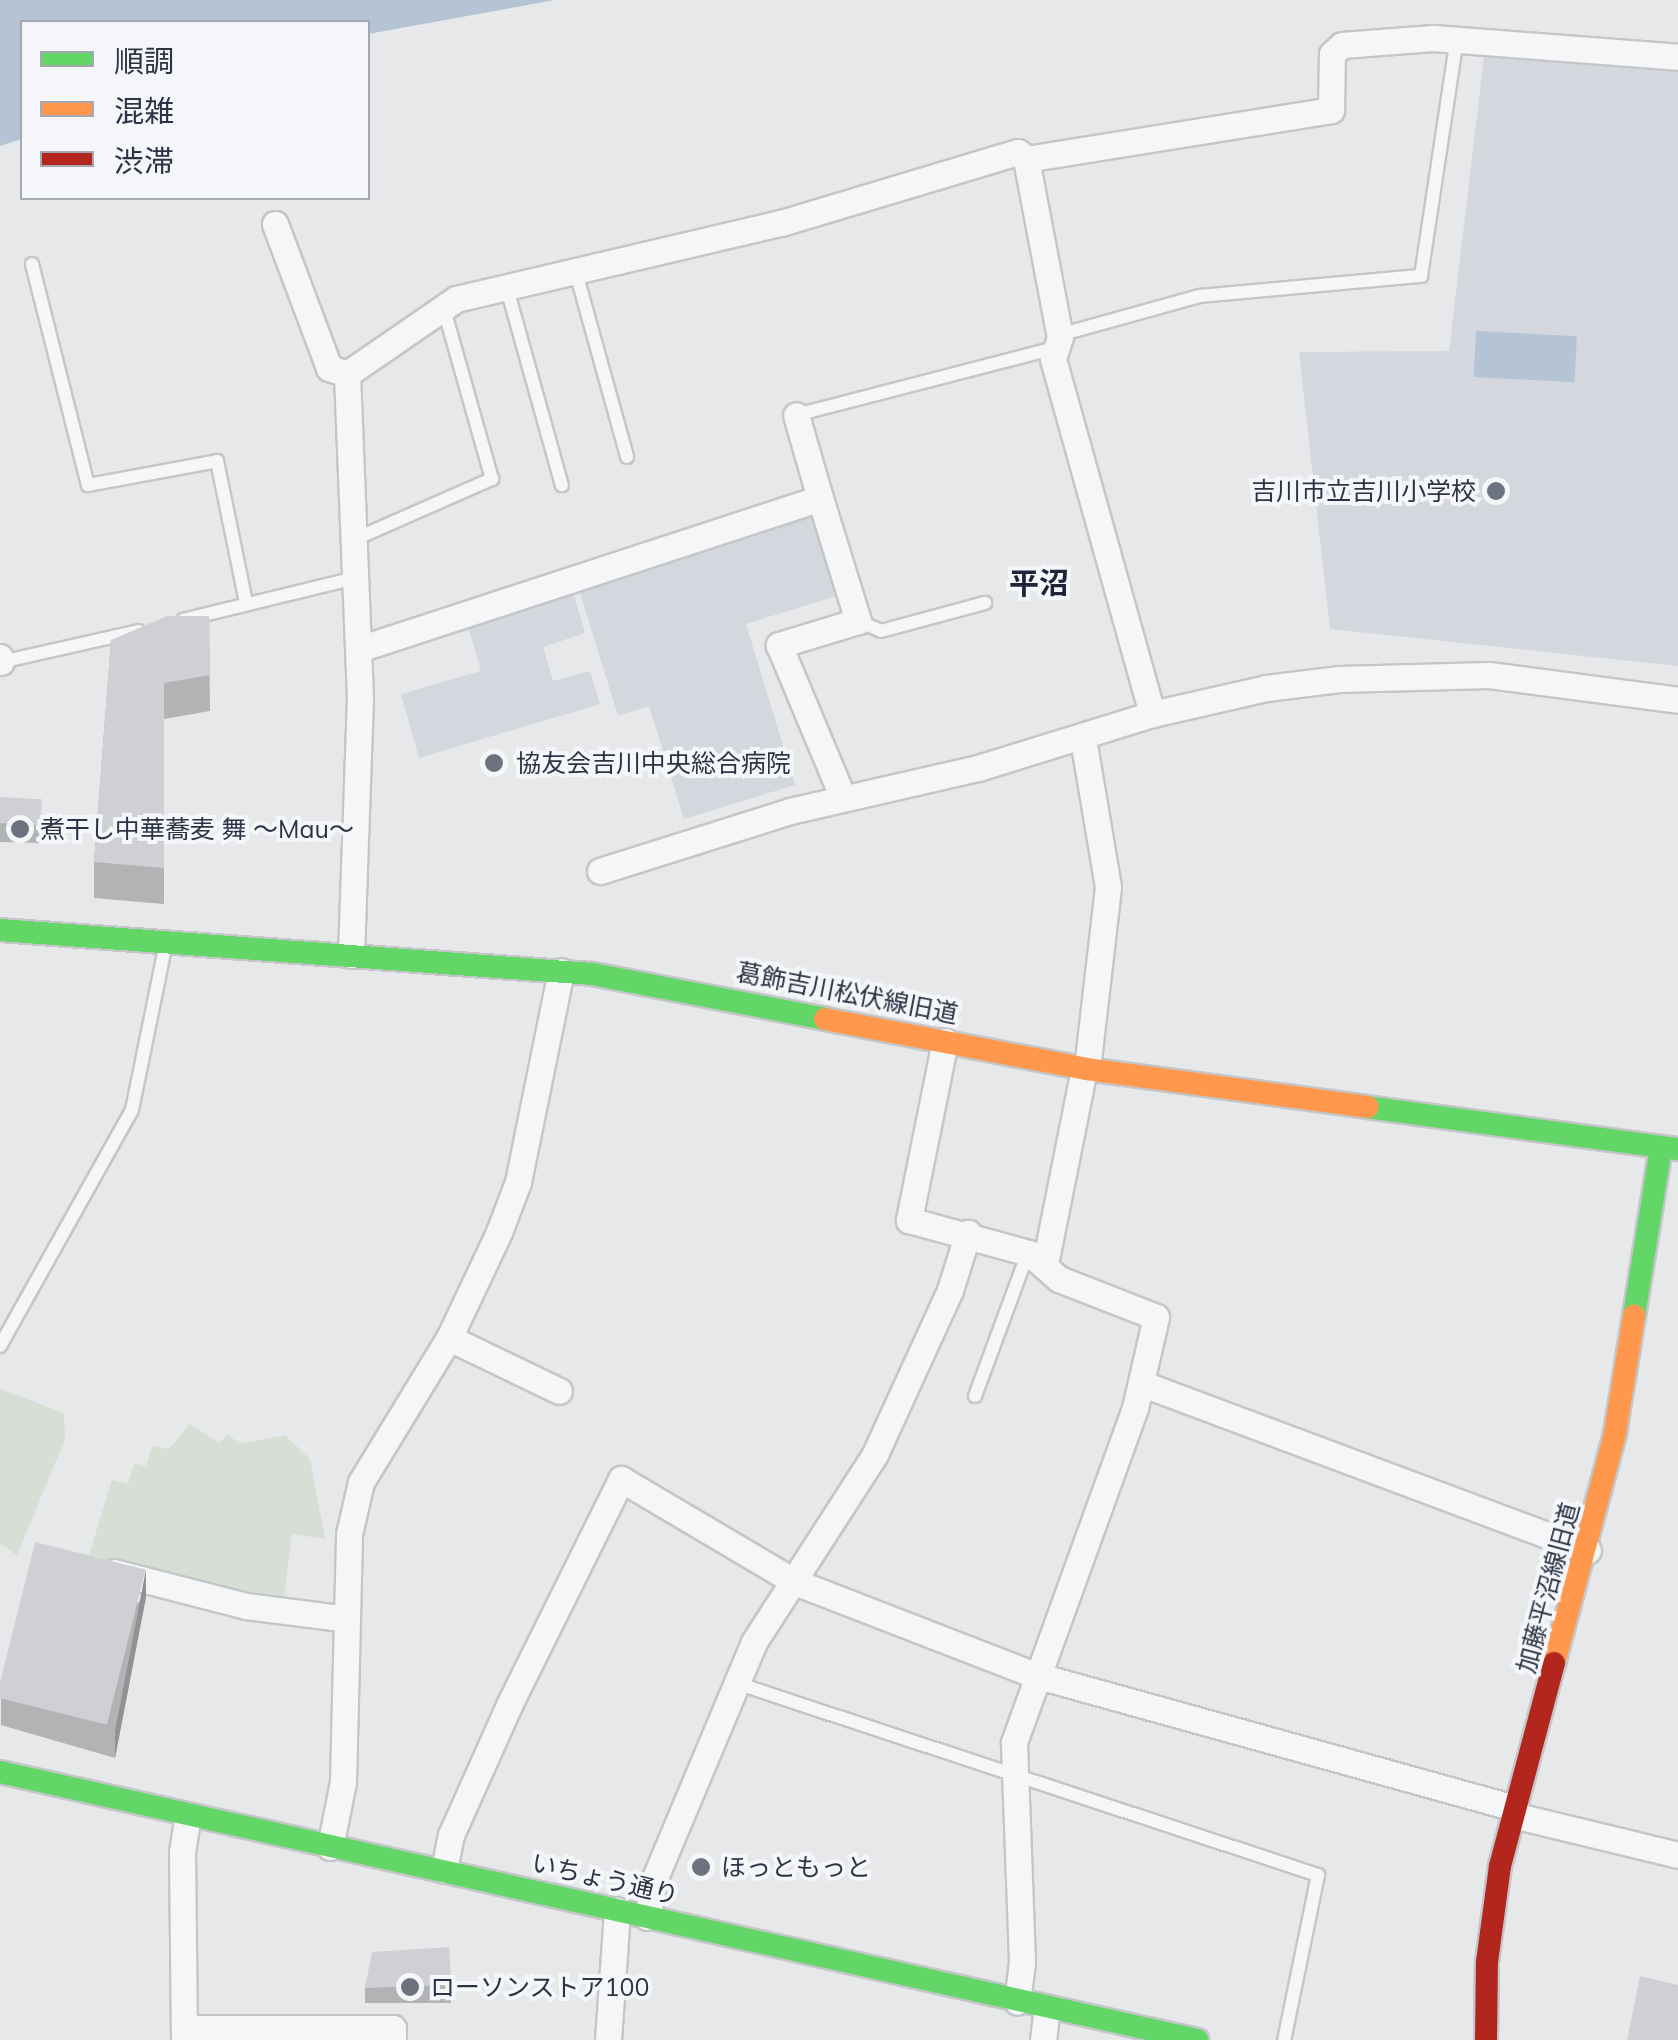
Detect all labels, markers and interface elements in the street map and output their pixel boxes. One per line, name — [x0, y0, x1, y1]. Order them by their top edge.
legend — [20, 20, 370, 200]
text: 順調 — [114, 42, 174, 80]
text: 混雑 — [114, 92, 174, 130]
text: 渋滞 — [114, 142, 174, 180]
place label: 吉川市立吉川小学校 — [1251, 476, 1476, 506]
marker: 吉川市立吉川小学校 — [1485, 480, 1507, 502]
district label: 平沼 — [1009, 565, 1069, 601]
place label: 協友会吉川中央総合病院 — [516, 748, 791, 778]
marker: 協友会吉川中央総合病院 — [481, 750, 507, 776]
place label: 煮干し中華蕎麦 舞 〜Mau〜 — [40, 814, 354, 844]
marker: 煮干し中華蕎麦 舞 〜Mau〜 — [9, 818, 31, 840]
street label: 葛飾吉川松伏線旧道 — [734, 957, 960, 1029]
street label: 加藤平沼線旧道 — [1511, 1500, 1585, 1676]
street label: いちょう通り — [529, 1848, 681, 1910]
place label: ほっともっと — [721, 1852, 871, 1882]
marker: ほっともっと — [690, 1856, 712, 1878]
place label: ローソンストア100 — [430, 1972, 650, 2002]
marker: ローソンストア100 — [399, 1976, 421, 1998]

